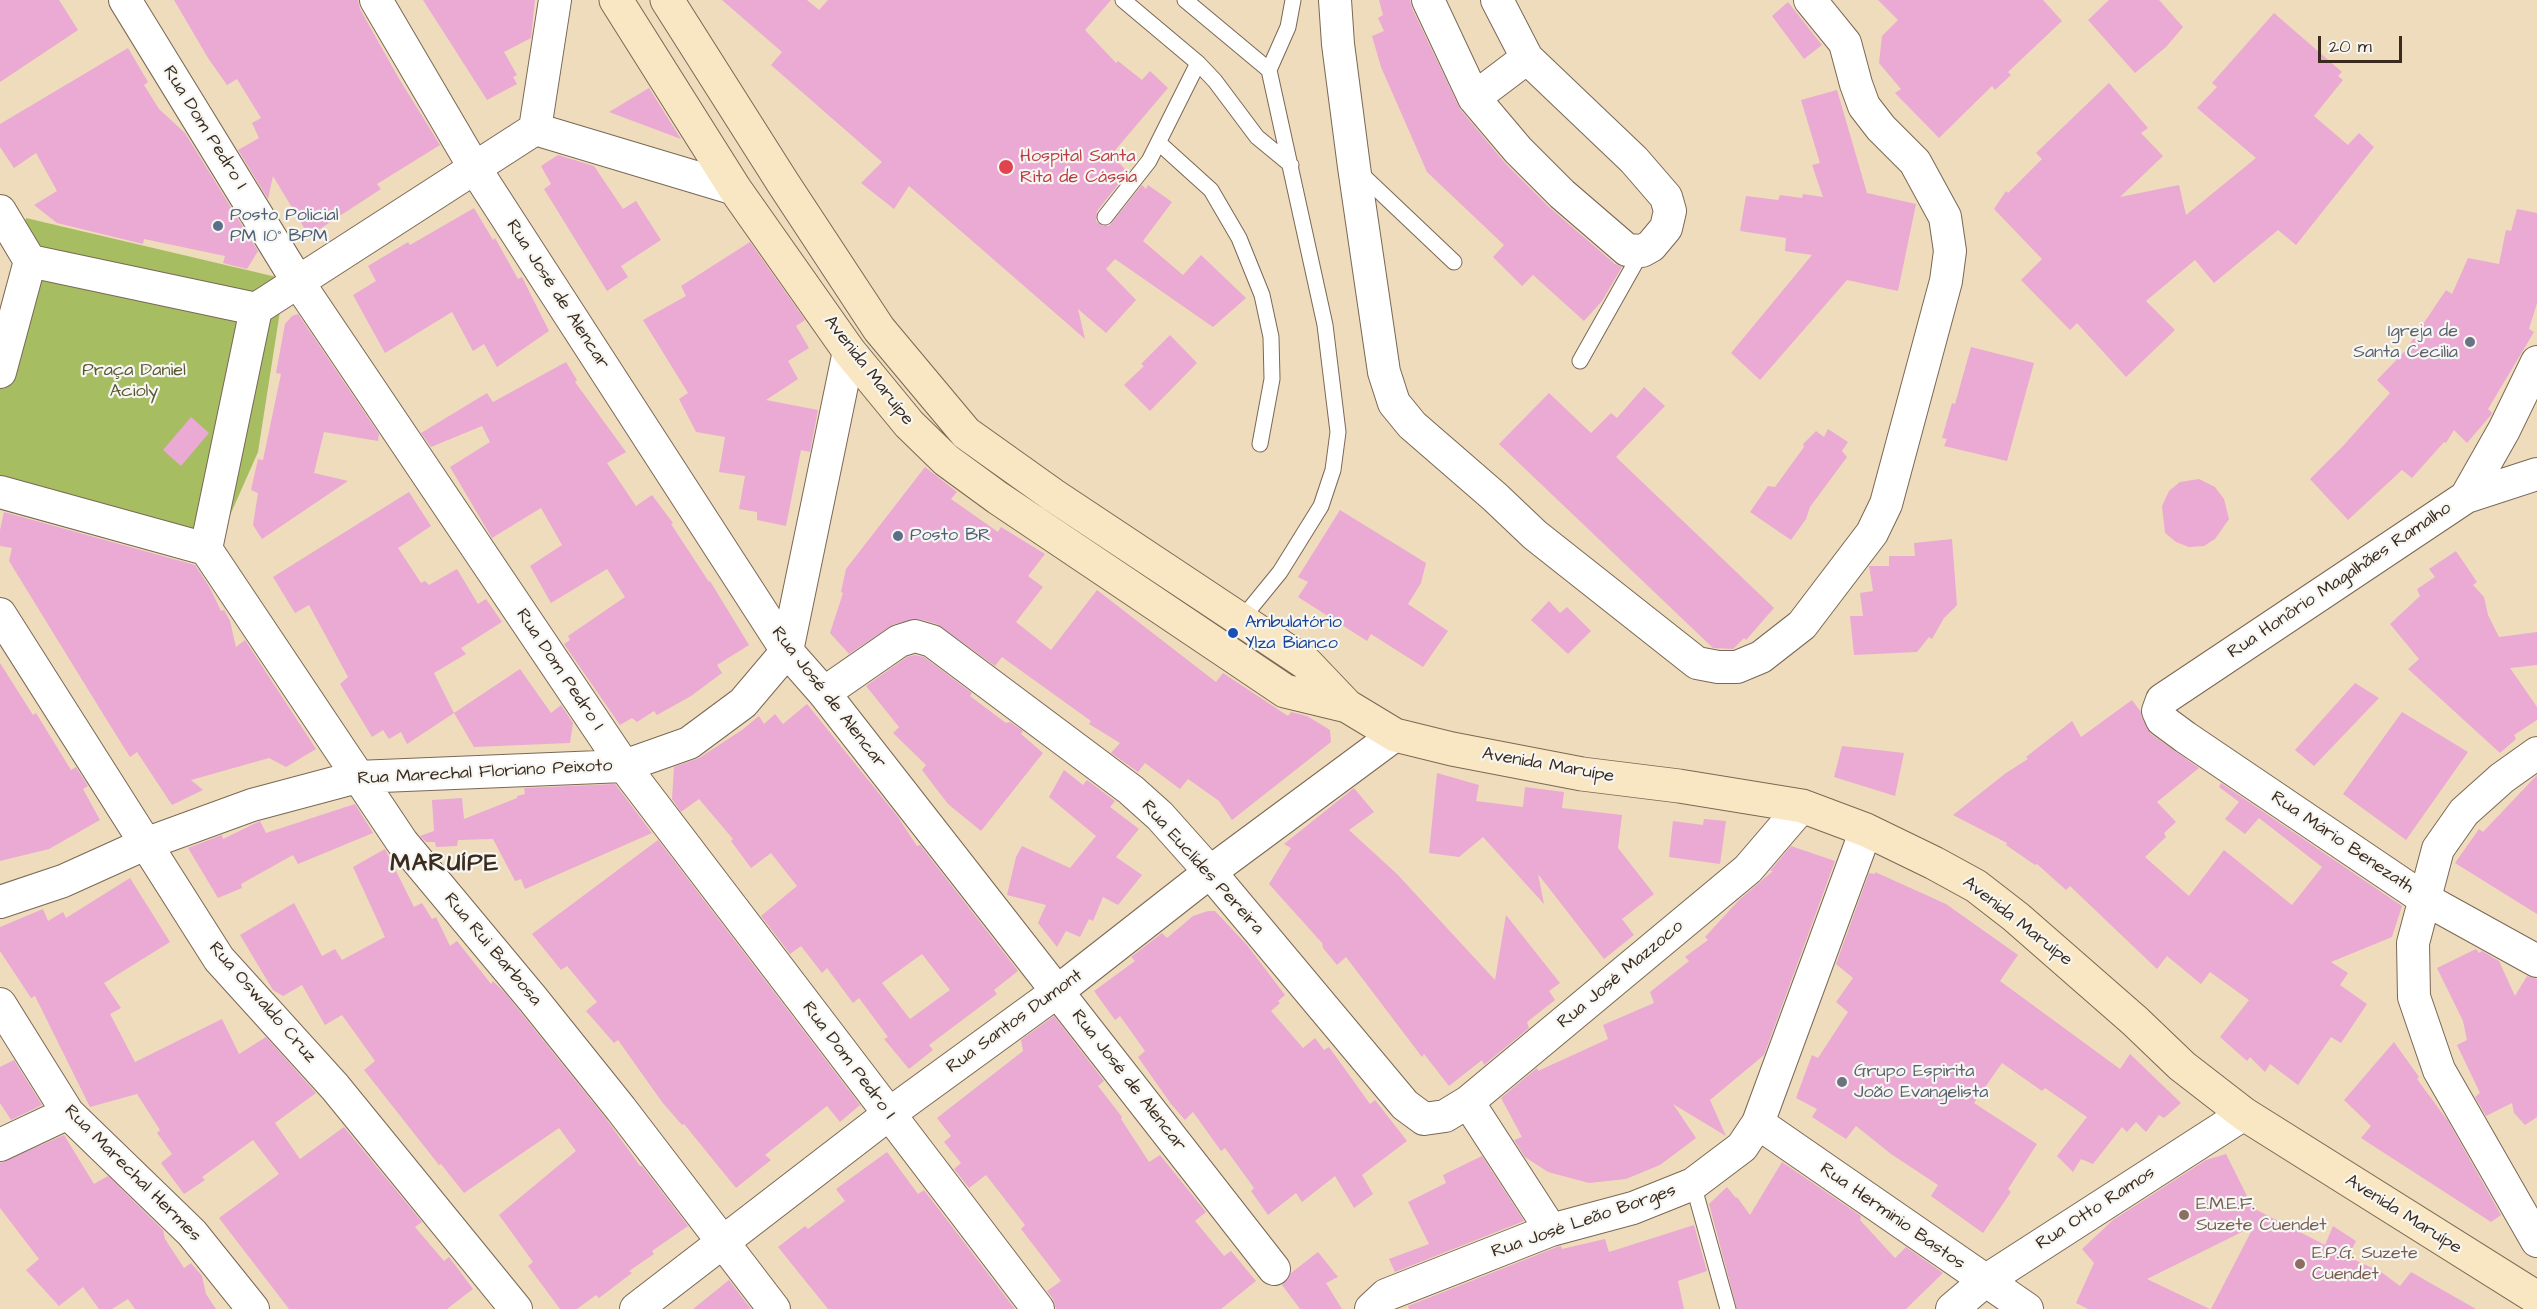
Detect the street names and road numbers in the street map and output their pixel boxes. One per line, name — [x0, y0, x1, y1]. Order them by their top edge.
street label: Rua Dom Pedro I — [157, 62, 251, 194]
street label: Rua José de Alencar — [501, 216, 613, 374]
street label: Avenida Maruípe — [818, 312, 918, 430]
street label: Rua Honôrio Magalhães Ramalho — [2224, 498, 2456, 664]
street label: Rua Dom Pedro I — [510, 605, 608, 735]
street label: Rua José de Alencar — [766, 623, 890, 773]
street label: Avenida Maruípe — [1480, 744, 1616, 788]
street label: Rua Marechal Floriano Peixoto — [357, 756, 613, 790]
street label: Rua Mário Benezath — [2266, 787, 2418, 899]
street label: Rua Euclídes Pereira — [1136, 796, 1268, 940]
street label: Avenida Maruípe — [1958, 872, 2076, 972]
street label: Rua Rui Barbosa — [439, 889, 545, 1011]
street label: Rua José Mazzoco — [1554, 916, 1688, 1034]
street label: Rua Oswaldo Cruz — [204, 938, 320, 1068]
street label: Rua Santos Dumont — [943, 965, 1087, 1079]
street label: Rua Dom Pedro I — [797, 998, 899, 1124]
street label: Rua José de Alencar — [1066, 1006, 1190, 1156]
street label: Rua Marechal Hermes — [59, 1101, 205, 1247]
street label: Rua Herminio Bastos — [1815, 1159, 1969, 1275]
street label: Rua Otto Ramos — [2032, 1163, 2160, 1255]
street label: Avenida Maruípe — [2341, 1170, 2465, 1260]
street label: Rua José Leão Borges — [1489, 1180, 1679, 1264]

